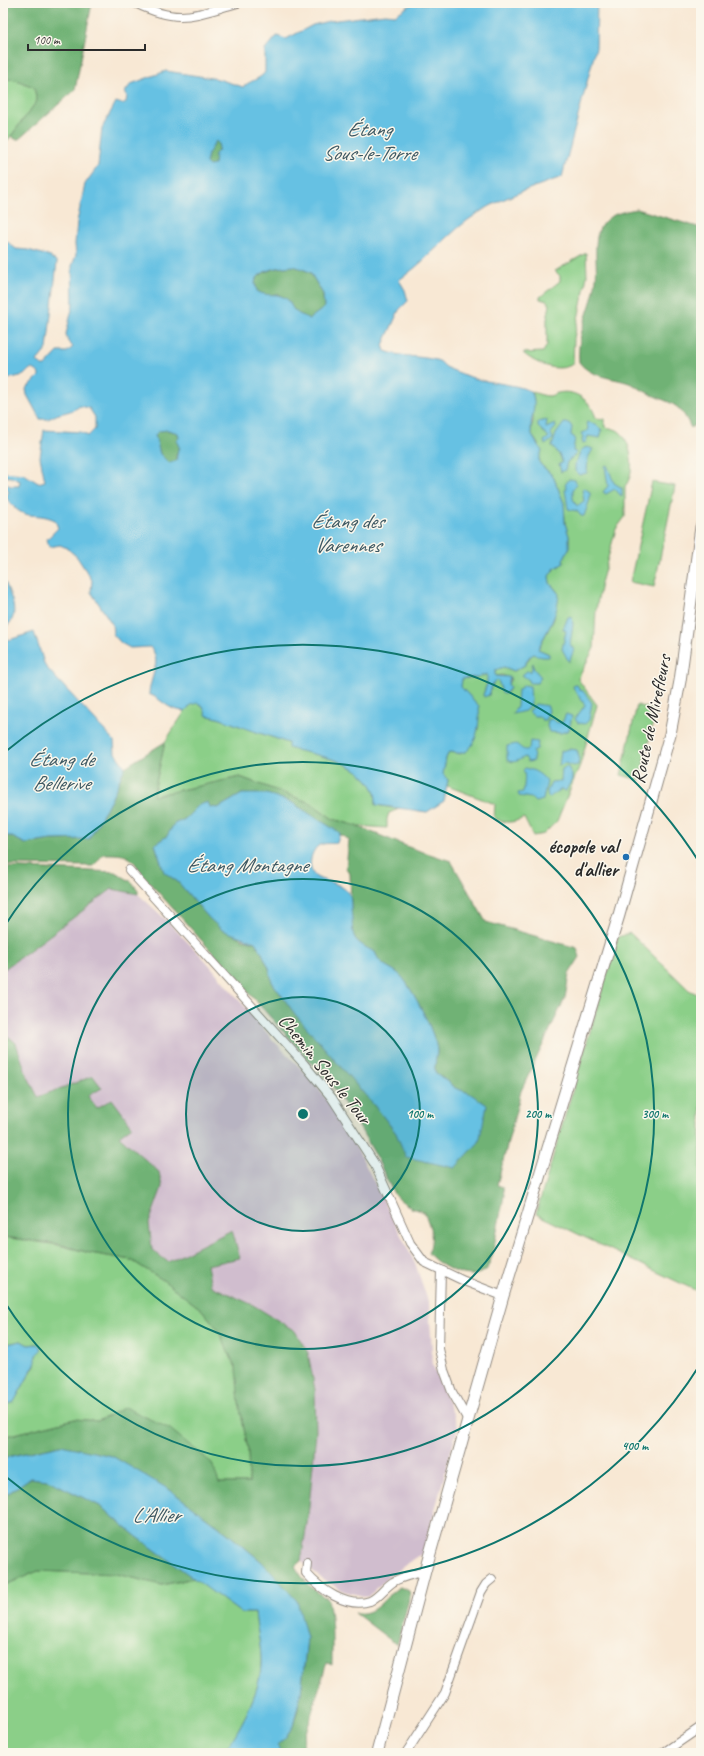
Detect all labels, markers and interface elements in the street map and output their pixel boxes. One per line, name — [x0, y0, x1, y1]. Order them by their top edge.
scale bar — [28, 26, 145, 52]
text: 100 m — [34, 32, 61, 48]
water label: Étang Sous-le-Torre — [322, 116, 419, 166]
water label: Étang des Varennes — [311, 508, 387, 558]
street label: Route de Mirefleurs — [625, 650, 677, 786]
water label: Étang de Bellerive — [29, 746, 97, 796]
place label: écopole val d'allier — [548, 834, 621, 882]
water label: Étang Montagne — [187, 852, 311, 878]
marker: écopole val d'allier — [621, 852, 631, 862]
street label: Chemin Sous le Tour — [273, 1009, 378, 1131]
text: 100 m — [407, 1106, 434, 1122]
text: 200 m — [525, 1106, 552, 1122]
text: 300 m — [642, 1106, 669, 1122]
centre of rings — [296, 1107, 310, 1121]
text: 400 m — [622, 1438, 649, 1454]
water label: L'Allier — [132, 1502, 183, 1528]

